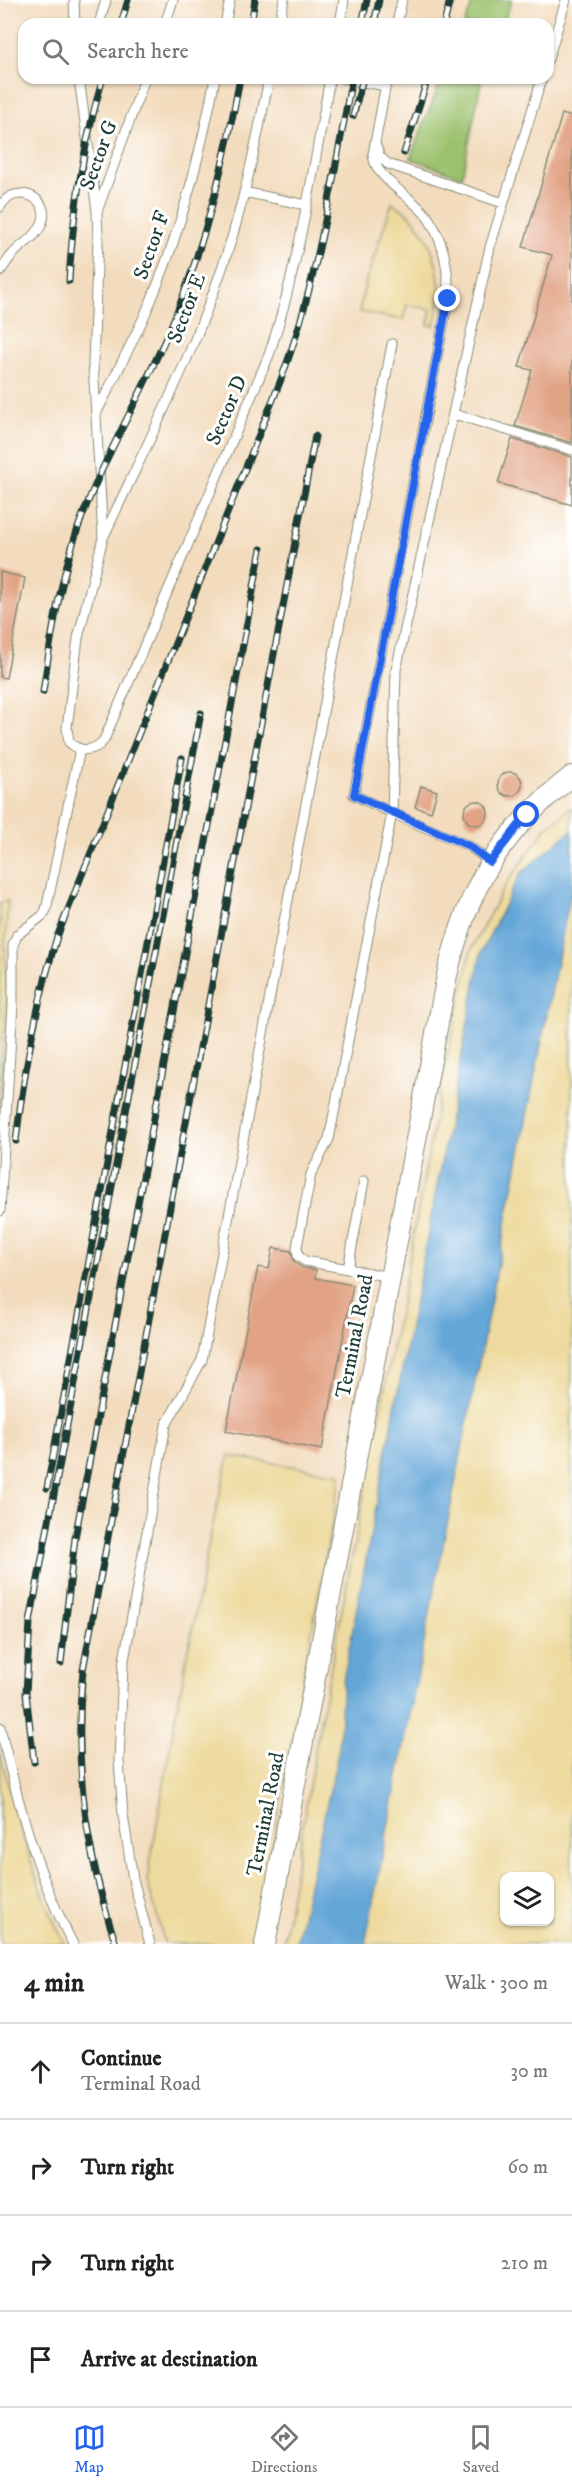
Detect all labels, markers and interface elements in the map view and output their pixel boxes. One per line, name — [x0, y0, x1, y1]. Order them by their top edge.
search box — [18, 18, 554, 84]
icon: search — [39, 35, 72, 68]
text: Search here — [87, 38, 189, 65]
street label: Sector G — [74, 116, 124, 194]
street label: Sector F — [128, 208, 176, 283]
street label: Sector E — [162, 270, 212, 347]
route end — [434, 285, 460, 311]
street label: Sector D — [201, 371, 253, 449]
route start — [513, 801, 539, 827]
street label: Terminal Road — [330, 1272, 380, 1400]
street label: Terminal Road — [241, 1750, 291, 1878]
map controls — [500, 1872, 554, 1926]
button: layers — [500, 1872, 554, 1926]
text: 4 min — [24, 1967, 84, 2000]
text: Walk · 300 m — [445, 1971, 548, 1996]
text: Continue — [81, 2045, 162, 2072]
icon: ahead — [24, 2055, 57, 2088]
text: 30 m — [510, 2059, 548, 2084]
text: Terminal Road — [81, 2072, 201, 2097]
icon: right — [24, 2151, 57, 2184]
text: Turn right — [81, 2154, 174, 2181]
text: 60 m — [508, 2155, 548, 2180]
icon: right — [24, 2247, 57, 2280]
text: Turn right — [81, 2250, 174, 2277]
text: 210 m — [501, 2251, 548, 2276]
icon: arrive — [24, 2343, 57, 2376]
text: Arrive at destination — [81, 2346, 258, 2373]
tab: Map — [73, 2421, 106, 2477]
tab: Directions — [251, 2421, 317, 2477]
tab: Saved — [463, 2421, 499, 2477]

